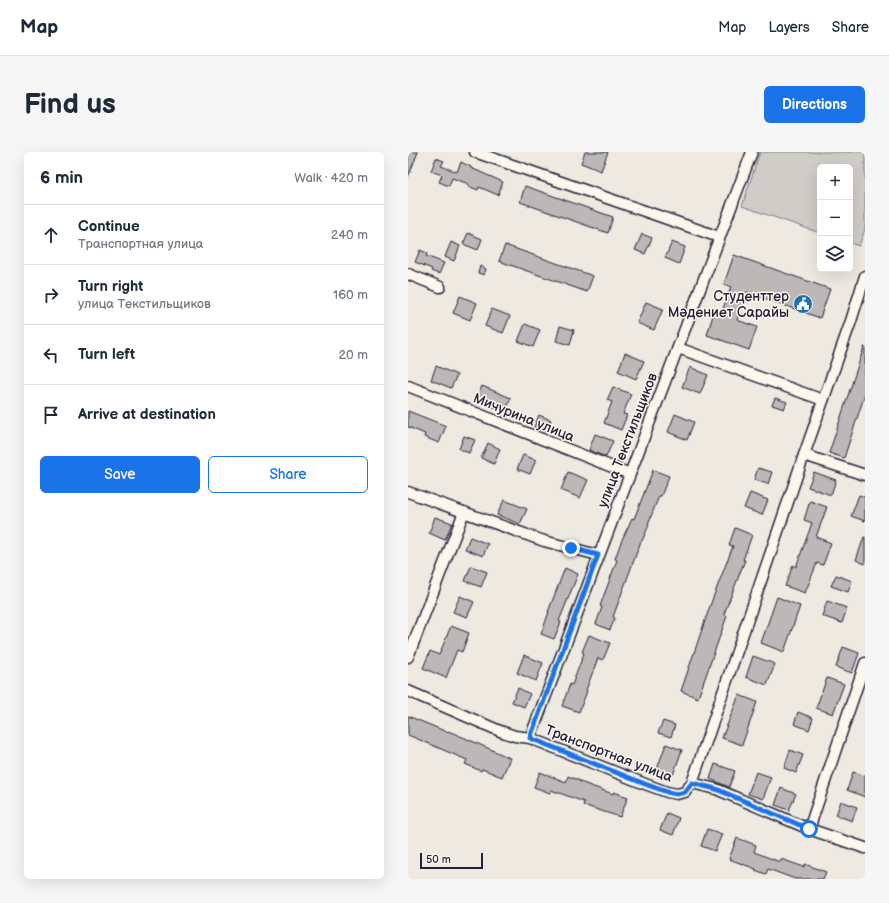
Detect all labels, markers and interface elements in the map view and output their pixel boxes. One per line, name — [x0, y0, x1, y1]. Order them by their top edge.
text: Map — [20, 16, 58, 39]
text: Map — [718, 19, 746, 36]
text: Layers — [768, 19, 810, 36]
text: Share — [832, 19, 869, 36]
button: Directions — [764, 86, 865, 123]
text: Find us — [24, 88, 116, 121]
map controls — [817, 164, 853, 272]
button: + — [817, 164, 853, 200]
text: 6 min — [40, 168, 83, 188]
text: Walk · 420 m — [294, 170, 368, 186]
button: − — [817, 200, 853, 236]
text: Continue — [78, 217, 140, 236]
icon: ahead — [40, 224, 62, 246]
text: 240 m — [331, 227, 368, 243]
text: Транспортная улица — [78, 236, 203, 252]
button: layers — [817, 236, 853, 272]
text: Turn right — [78, 277, 143, 296]
icon: right — [40, 284, 62, 306]
text: 160 m — [333, 287, 368, 303]
place label: Студенттер Мәдениет Сарайы — [668, 288, 789, 321]
public building icon: Студенттер Мәдениет Сарайы — [792, 293, 814, 315]
text: улица Текстильщиков — [78, 296, 211, 312]
icon: left — [40, 344, 62, 366]
text: Turn left — [78, 345, 135, 364]
text: 20 m — [338, 347, 368, 363]
street label: улица Текстильщиков — [594, 370, 661, 510]
street label: Мичурина улица — [471, 389, 578, 446]
icon: arrive — [40, 404, 62, 426]
text: Arrive at destination — [78, 405, 216, 424]
button: Save — [40, 456, 200, 493]
button: Share — [208, 456, 368, 493]
route end — [562, 539, 580, 557]
street label: Транспортная улица — [543, 721, 676, 786]
route start — [800, 820, 818, 838]
scale bar — [420, 851, 483, 870]
text: 50 m — [426, 853, 451, 866]

